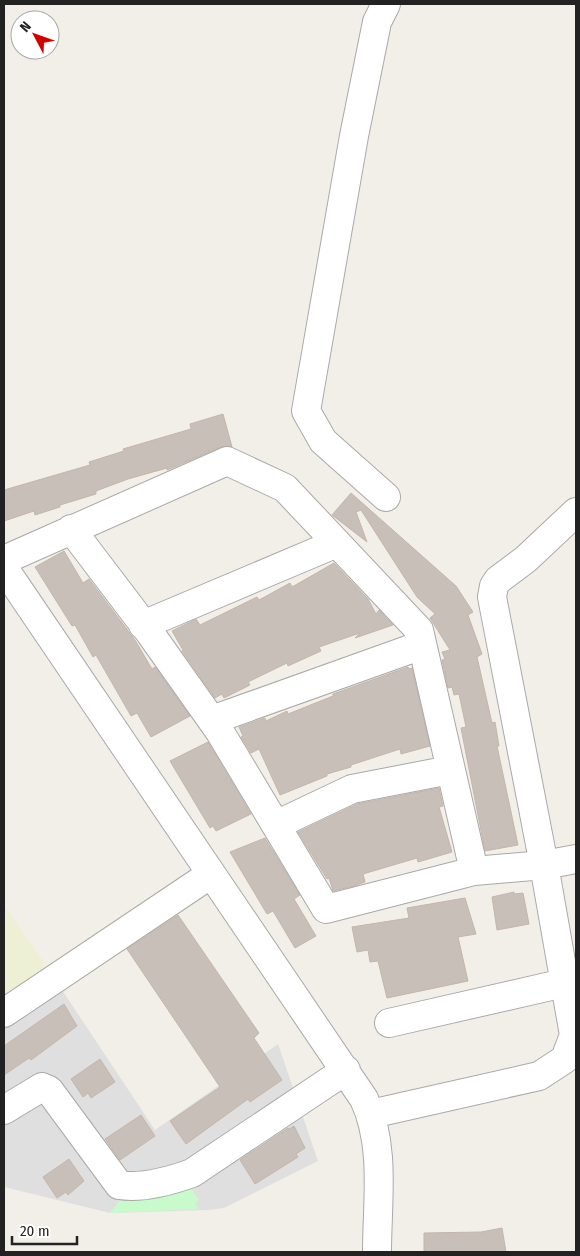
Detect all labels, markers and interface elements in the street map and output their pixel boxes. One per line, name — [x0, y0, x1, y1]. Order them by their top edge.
north arrow — [10, 10, 60, 60]
text: N — [16, 18, 35, 36]
scale bar — [12, 1214, 78, 1246]
text: 20 m — [20, 1222, 50, 1240]

